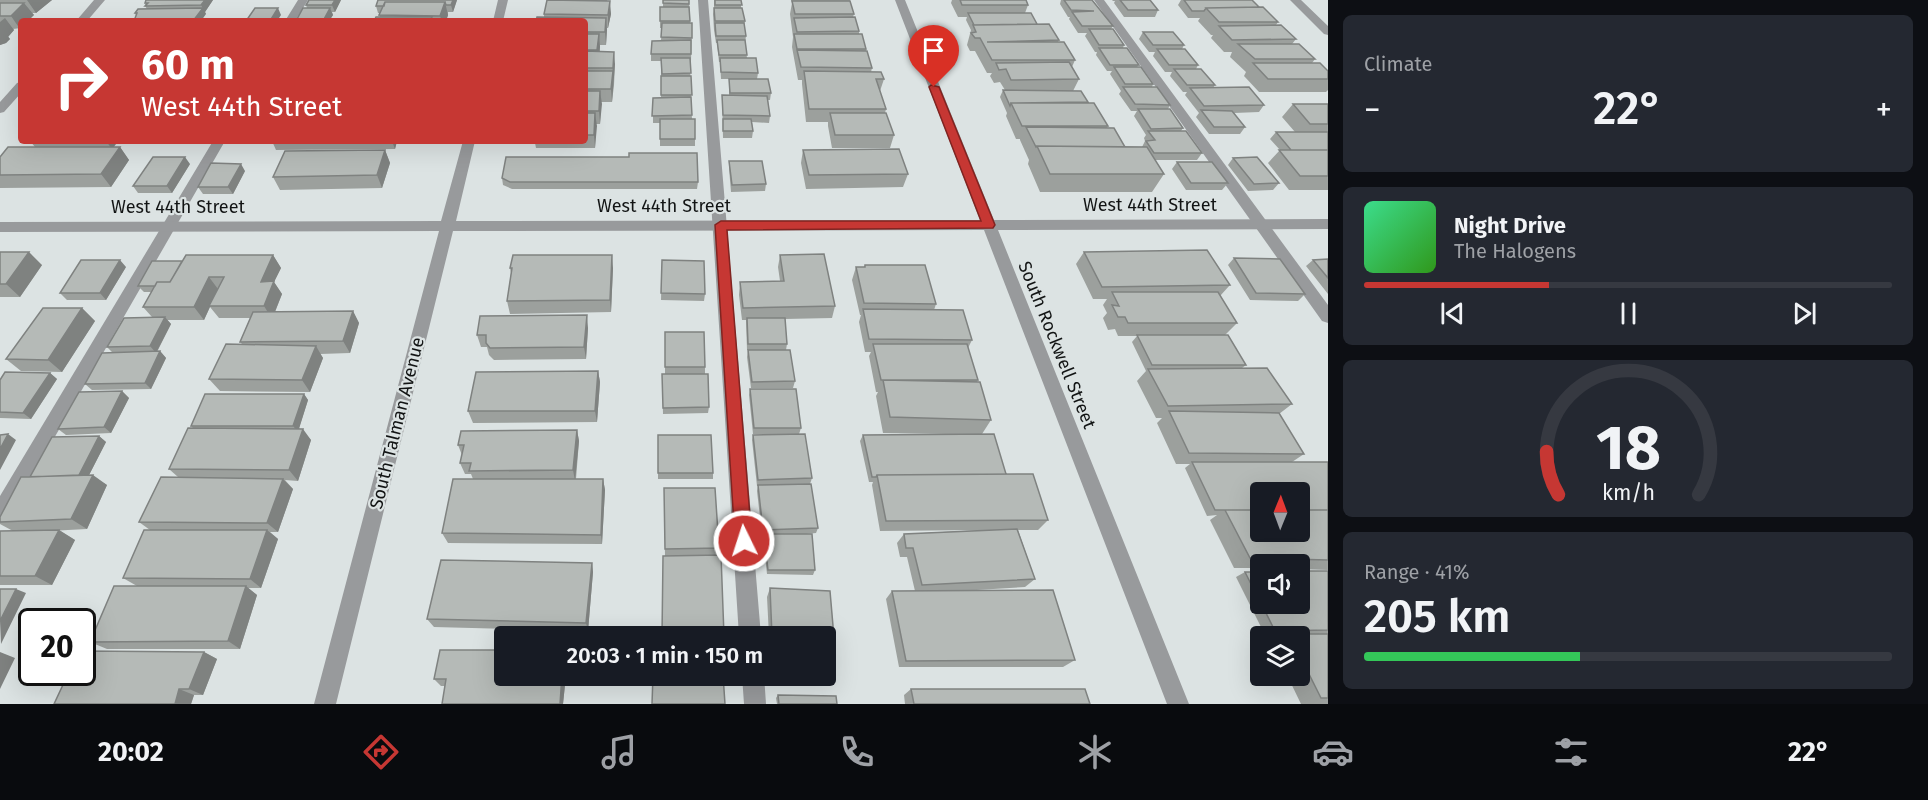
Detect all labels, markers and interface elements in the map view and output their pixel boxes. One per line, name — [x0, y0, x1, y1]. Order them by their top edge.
pin — [908, 25, 959, 87]
icon: arrive — [917, 34, 950, 67]
text: 60 m — [141, 40, 235, 90]
icon: right — [42, 42, 120, 120]
text: Climate — [1364, 52, 1432, 76]
text: 22° — [1593, 82, 1663, 136]
text: − — [1364, 90, 1381, 130]
text: + — [1876, 90, 1892, 130]
text: West 44th Street — [141, 91, 342, 123]
street label: West 44th Street — [1083, 194, 1217, 216]
street label: West 44th Street — [597, 195, 731, 217]
street label: West 44th Street — [111, 196, 245, 218]
text: Night Drive — [1454, 212, 1566, 239]
text: The Halogens — [1454, 239, 1576, 263]
street label: South Rockwell Street — [1013, 258, 1101, 432]
icon: previous — [1436, 297, 1469, 330]
icon: pause — [1612, 297, 1645, 330]
icon: next — [1788, 297, 1821, 330]
street label: South Talman Avenue — [365, 335, 429, 511]
text: 18 — [1595, 411, 1661, 486]
text: km/h — [1601, 481, 1655, 507]
north arrow — [1250, 482, 1310, 542]
map controls — [1250, 482, 1310, 686]
position arrow — [712, 509, 776, 573]
button: sound — [1250, 554, 1310, 614]
text: Range · 41% — [1364, 560, 1470, 584]
text: 205 km — [1364, 590, 1510, 644]
speed limit sign: 20 — [18, 608, 96, 686]
button: layers — [1250, 626, 1310, 686]
text: 20:03 · 1 min · 150 m — [567, 642, 763, 669]
icon: directions — [360, 731, 402, 773]
icon: music — [598, 731, 640, 773]
icon: phone — [836, 731, 878, 773]
icon: climate — [1074, 731, 1116, 773]
icon: car — [1312, 731, 1354, 773]
icon: filters — [1550, 731, 1592, 773]
text: 20:02 — [98, 736, 164, 768]
text: 22° — [1788, 736, 1830, 768]

